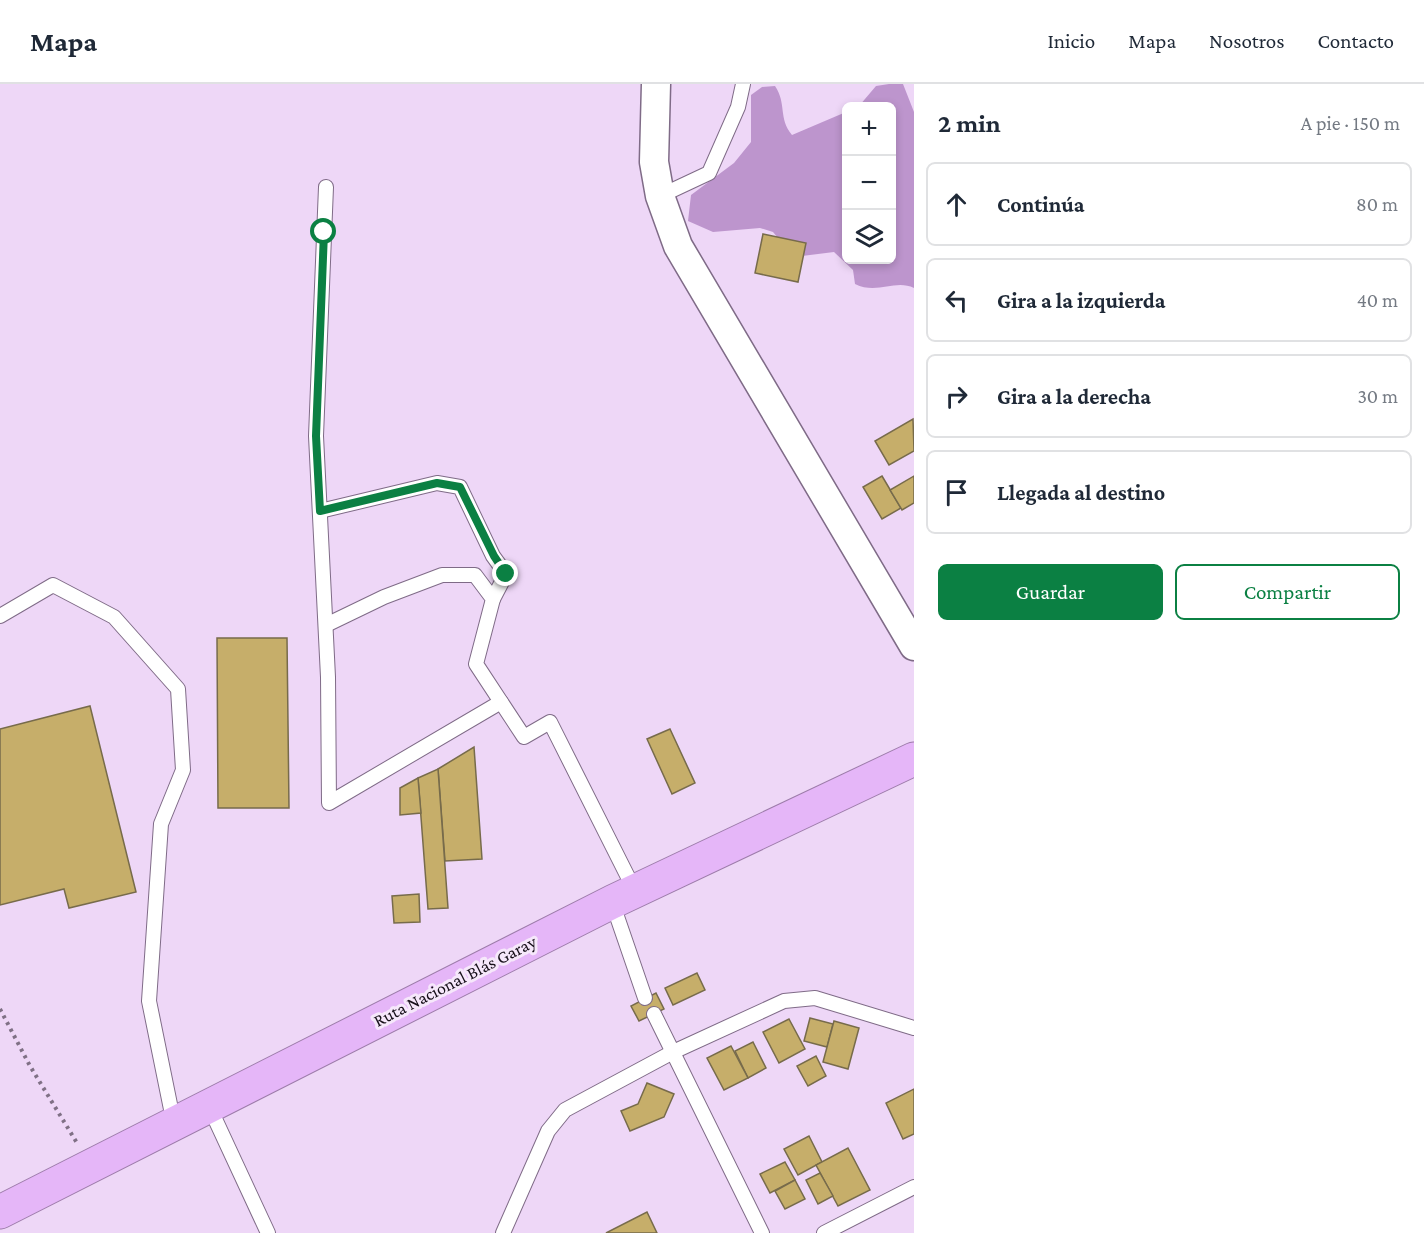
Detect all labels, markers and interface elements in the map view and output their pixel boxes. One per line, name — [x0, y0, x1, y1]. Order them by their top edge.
text: Mapa — [30, 26, 97, 57]
text: Inicio — [1047, 29, 1095, 53]
text: Mapa — [1128, 29, 1176, 53]
text: Nosotros — [1209, 29, 1285, 53]
text: Contacto — [1318, 29, 1394, 53]
map controls — [842, 102, 896, 264]
button: + — [842, 102, 896, 156]
text: 2 min — [938, 109, 1001, 138]
text: A pie · 150 m — [1301, 112, 1400, 134]
button: − — [842, 156, 896, 210]
icon: ahead — [940, 188, 973, 221]
text: Continúa — [997, 192, 1084, 217]
text: 80 m — [1356, 193, 1398, 215]
button: layers — [842, 210, 896, 264]
route start — [310, 218, 336, 244]
icon: left — [940, 284, 973, 317]
text: Gira a la izquierda — [997, 288, 1166, 313]
text: 40 m — [1357, 289, 1398, 311]
icon: right — [940, 380, 973, 413]
text: Gira a la derecha — [997, 384, 1151, 409]
text: 30 m — [1357, 385, 1398, 407]
icon: arrive — [940, 476, 973, 509]
text: Llegada al destino — [997, 480, 1165, 505]
route end — [492, 560, 518, 586]
button: Guardar — [938, 564, 1163, 620]
button: Compartir — [1175, 564, 1400, 620]
street label: Ruta Nacional Blás Garay — [370, 931, 540, 1031]

